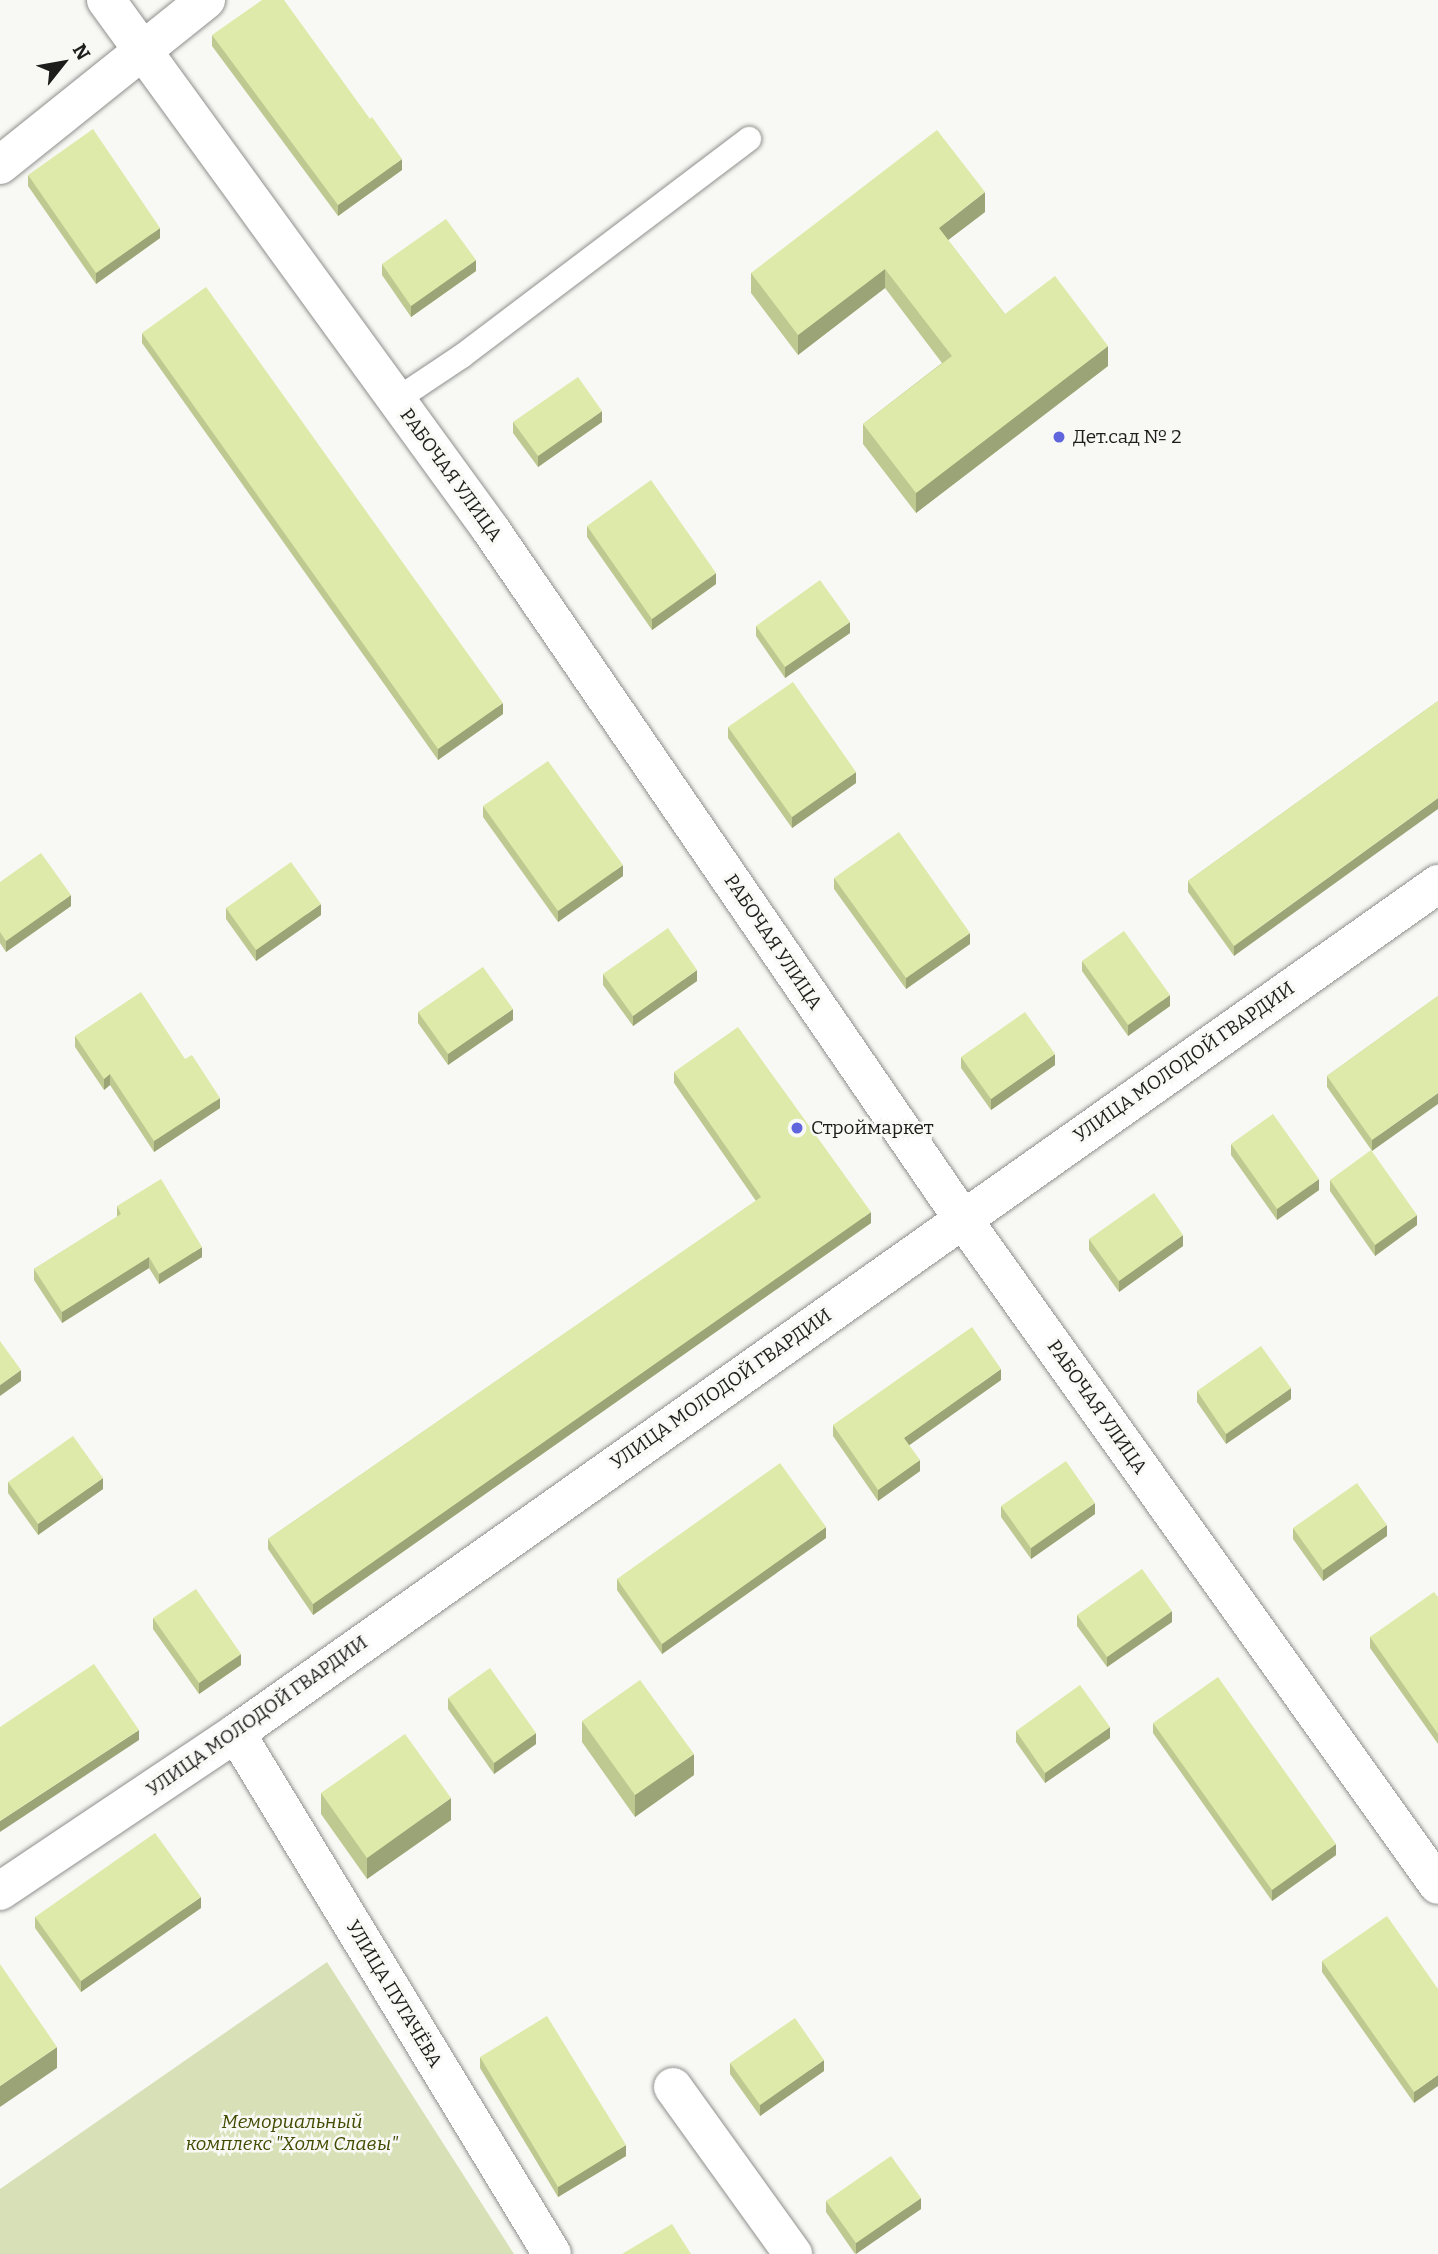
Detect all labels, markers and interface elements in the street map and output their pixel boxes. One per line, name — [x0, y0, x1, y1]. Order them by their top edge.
north arrow — [28, 28, 98, 98]
text: N — [68, 40, 95, 64]
street label: РАБОЧАЯ УЛИЦА — [395, 404, 507, 546]
place label: Дет.сад № 2 — [1073, 426, 1182, 448]
marker: Дет.сад № 2 — [1051, 429, 1067, 445]
street label: РАБОЧАЯ УЛИЦА — [719, 870, 827, 1014]
street label: УЛИЦА МОЛОДОЙ ГВАРДИИ — [1069, 977, 1299, 1147]
place label: Строймаркет — [811, 1117, 934, 1139]
marker: Строймаркет — [789, 1120, 805, 1136]
street label: УЛИЦА МОЛОДОЙ ГВАРДИИ — [606, 1304, 836, 1474]
street label: РАБОЧАЯ УЛИЦА — [1042, 1336, 1152, 1478]
street label: УЛИЦА МОЛОДОЙ ГВАРДИИ — [142, 1631, 372, 1801]
street label: УЛИЦА ПУГАЧЁВА — [341, 1916, 447, 2072]
park label: Мемориальный комплекс "Холм Славы" — [186, 2111, 398, 2155]

